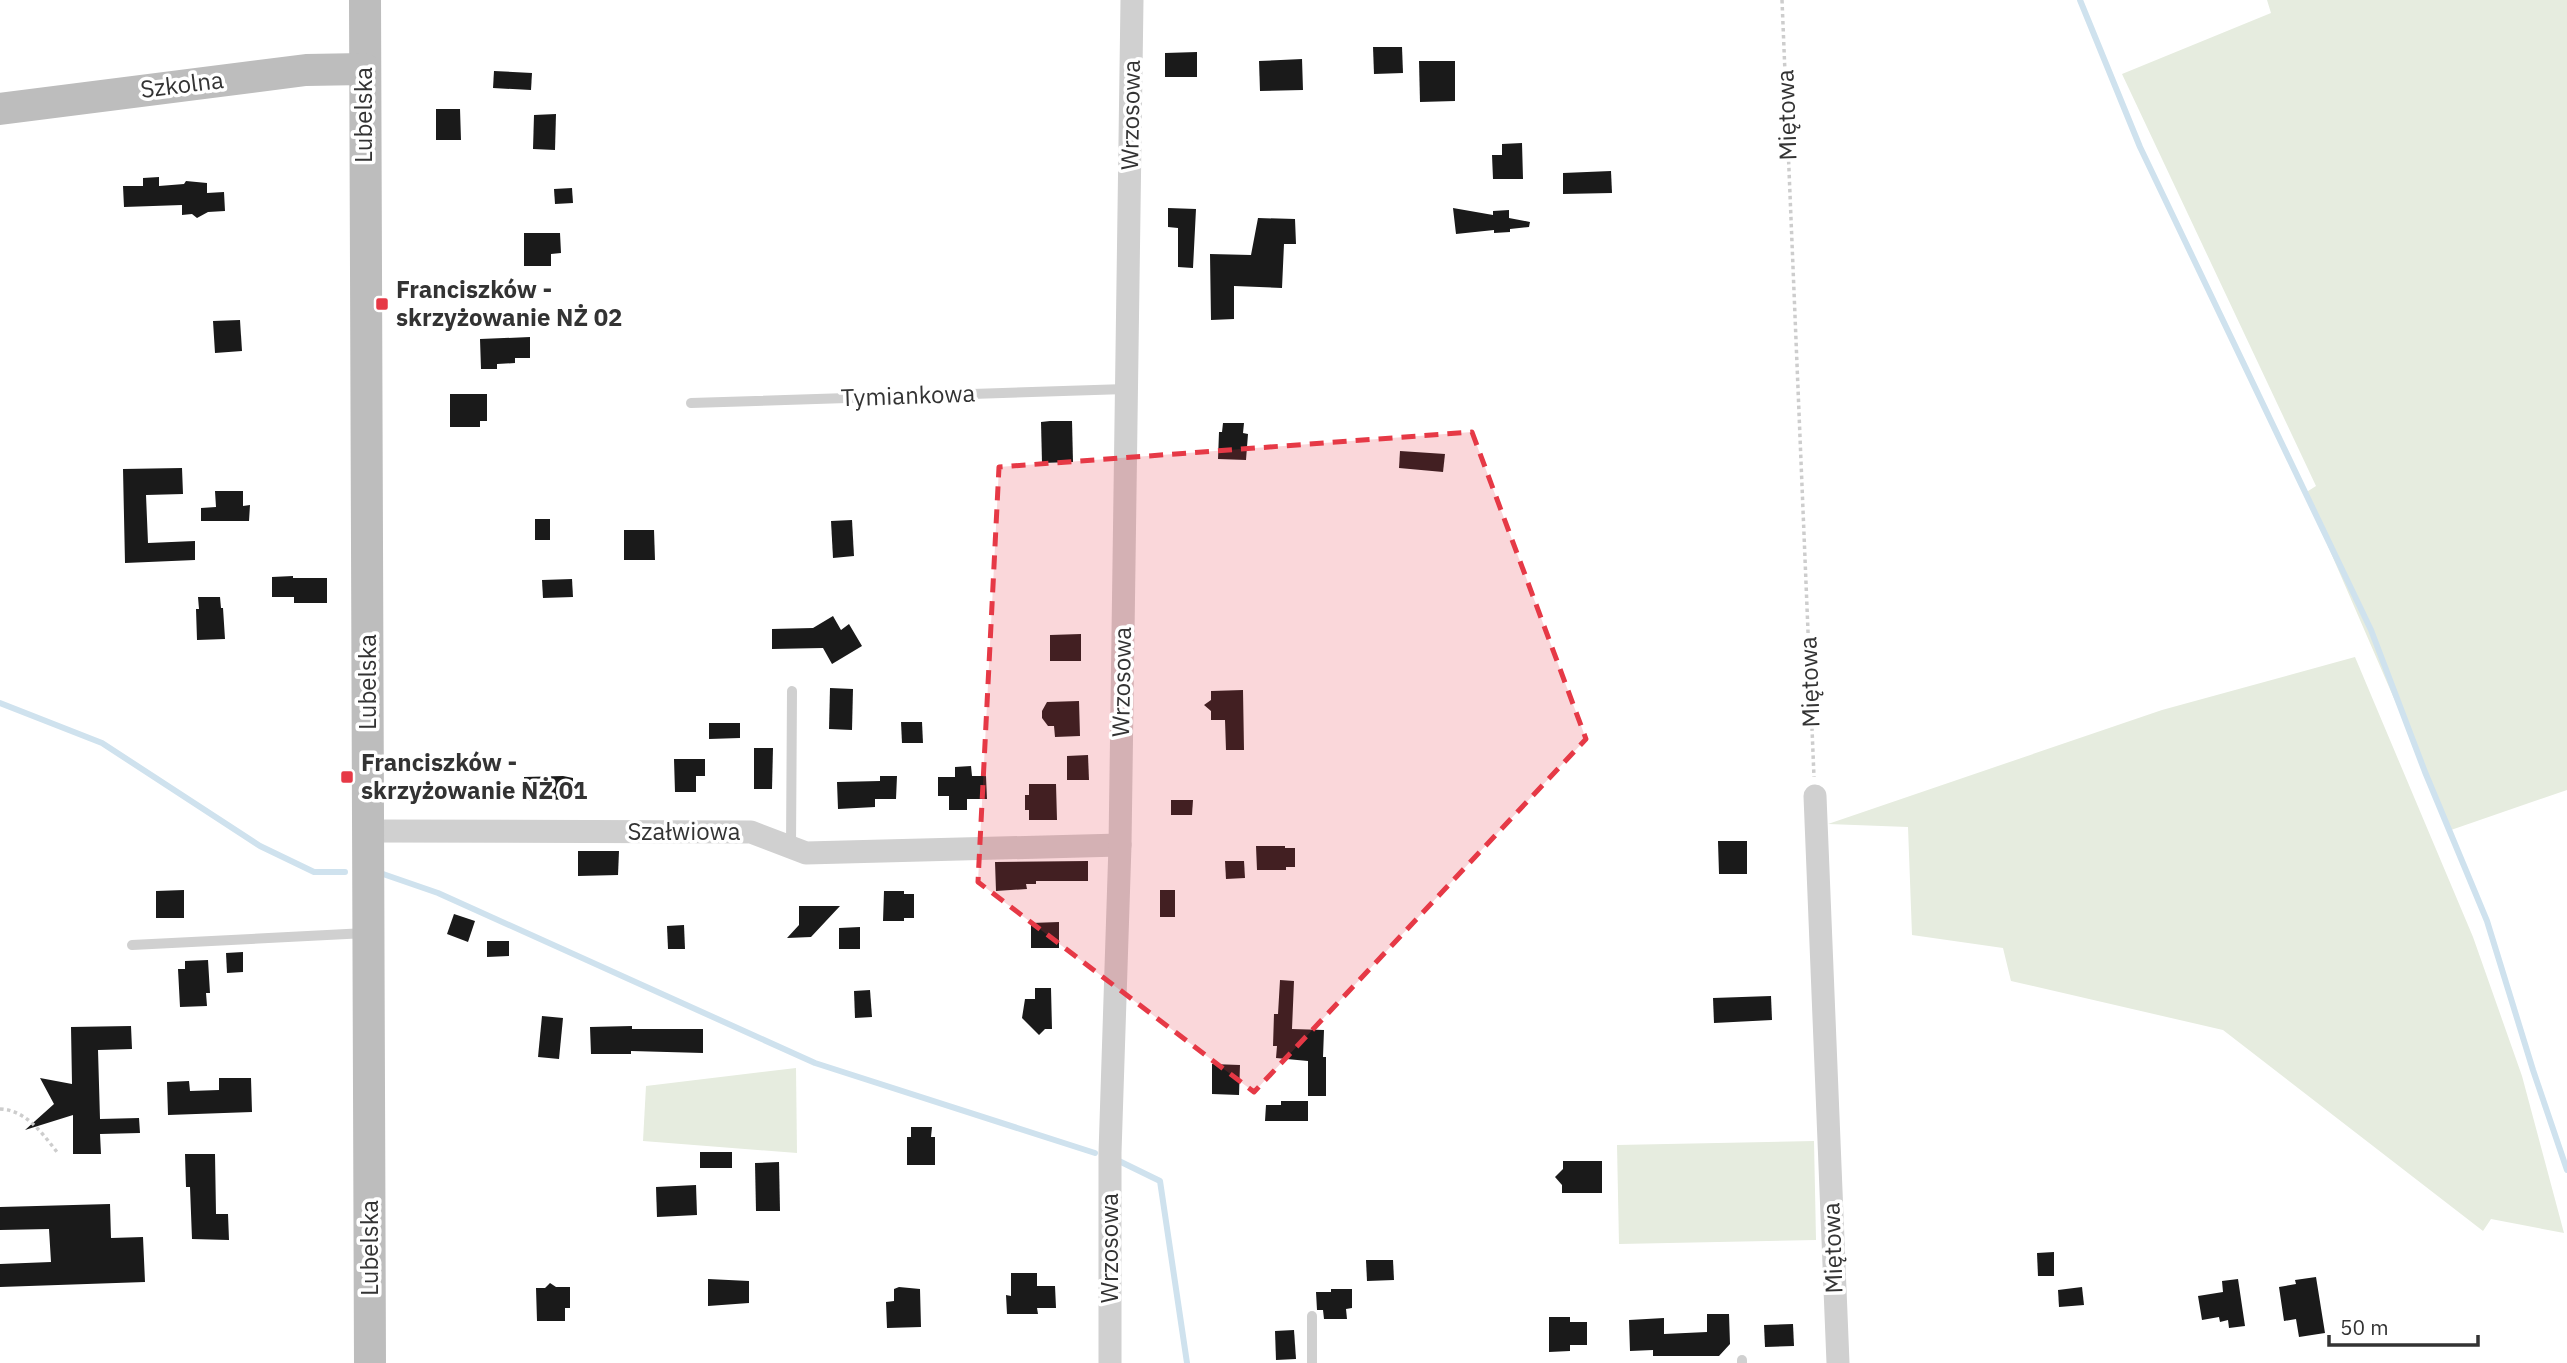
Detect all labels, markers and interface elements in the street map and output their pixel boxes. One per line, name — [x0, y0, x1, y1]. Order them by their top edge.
street label: Wrzosowa — [1113, 59, 1147, 170]
street label: Szkolna — [138, 63, 226, 105]
street label: Lubelska — [347, 67, 379, 163]
street label: Miętowa — [1768, 69, 1804, 161]
place label: Franciszków - skrzyżowanie NŻ 02 — [396, 273, 622, 333]
marker: Franciszków - skrzyżowanie NŻ 02 — [374, 296, 390, 312]
street label: Tymiankowa — [840, 377, 976, 413]
street label: Wrzosowa — [1104, 626, 1138, 737]
street label: Lubelska — [351, 634, 383, 730]
street label: Miętowa — [1791, 636, 1827, 728]
place label: Franciszków - skrzyżowanie NŻ 01 — [361, 746, 587, 806]
marker: Franciszków - skrzyżowanie NŻ 01 — [339, 769, 355, 785]
street label: Szałwiowa — [627, 815, 741, 847]
street label: Wrzosowa — [1093, 1193, 1125, 1303]
street label: Lubelska — [353, 1200, 385, 1296]
street label: Miętowa — [1814, 1202, 1850, 1294]
scale bar — [2329, 1304, 2478, 1348]
text: 50 m — [2340, 1313, 2389, 1341]

